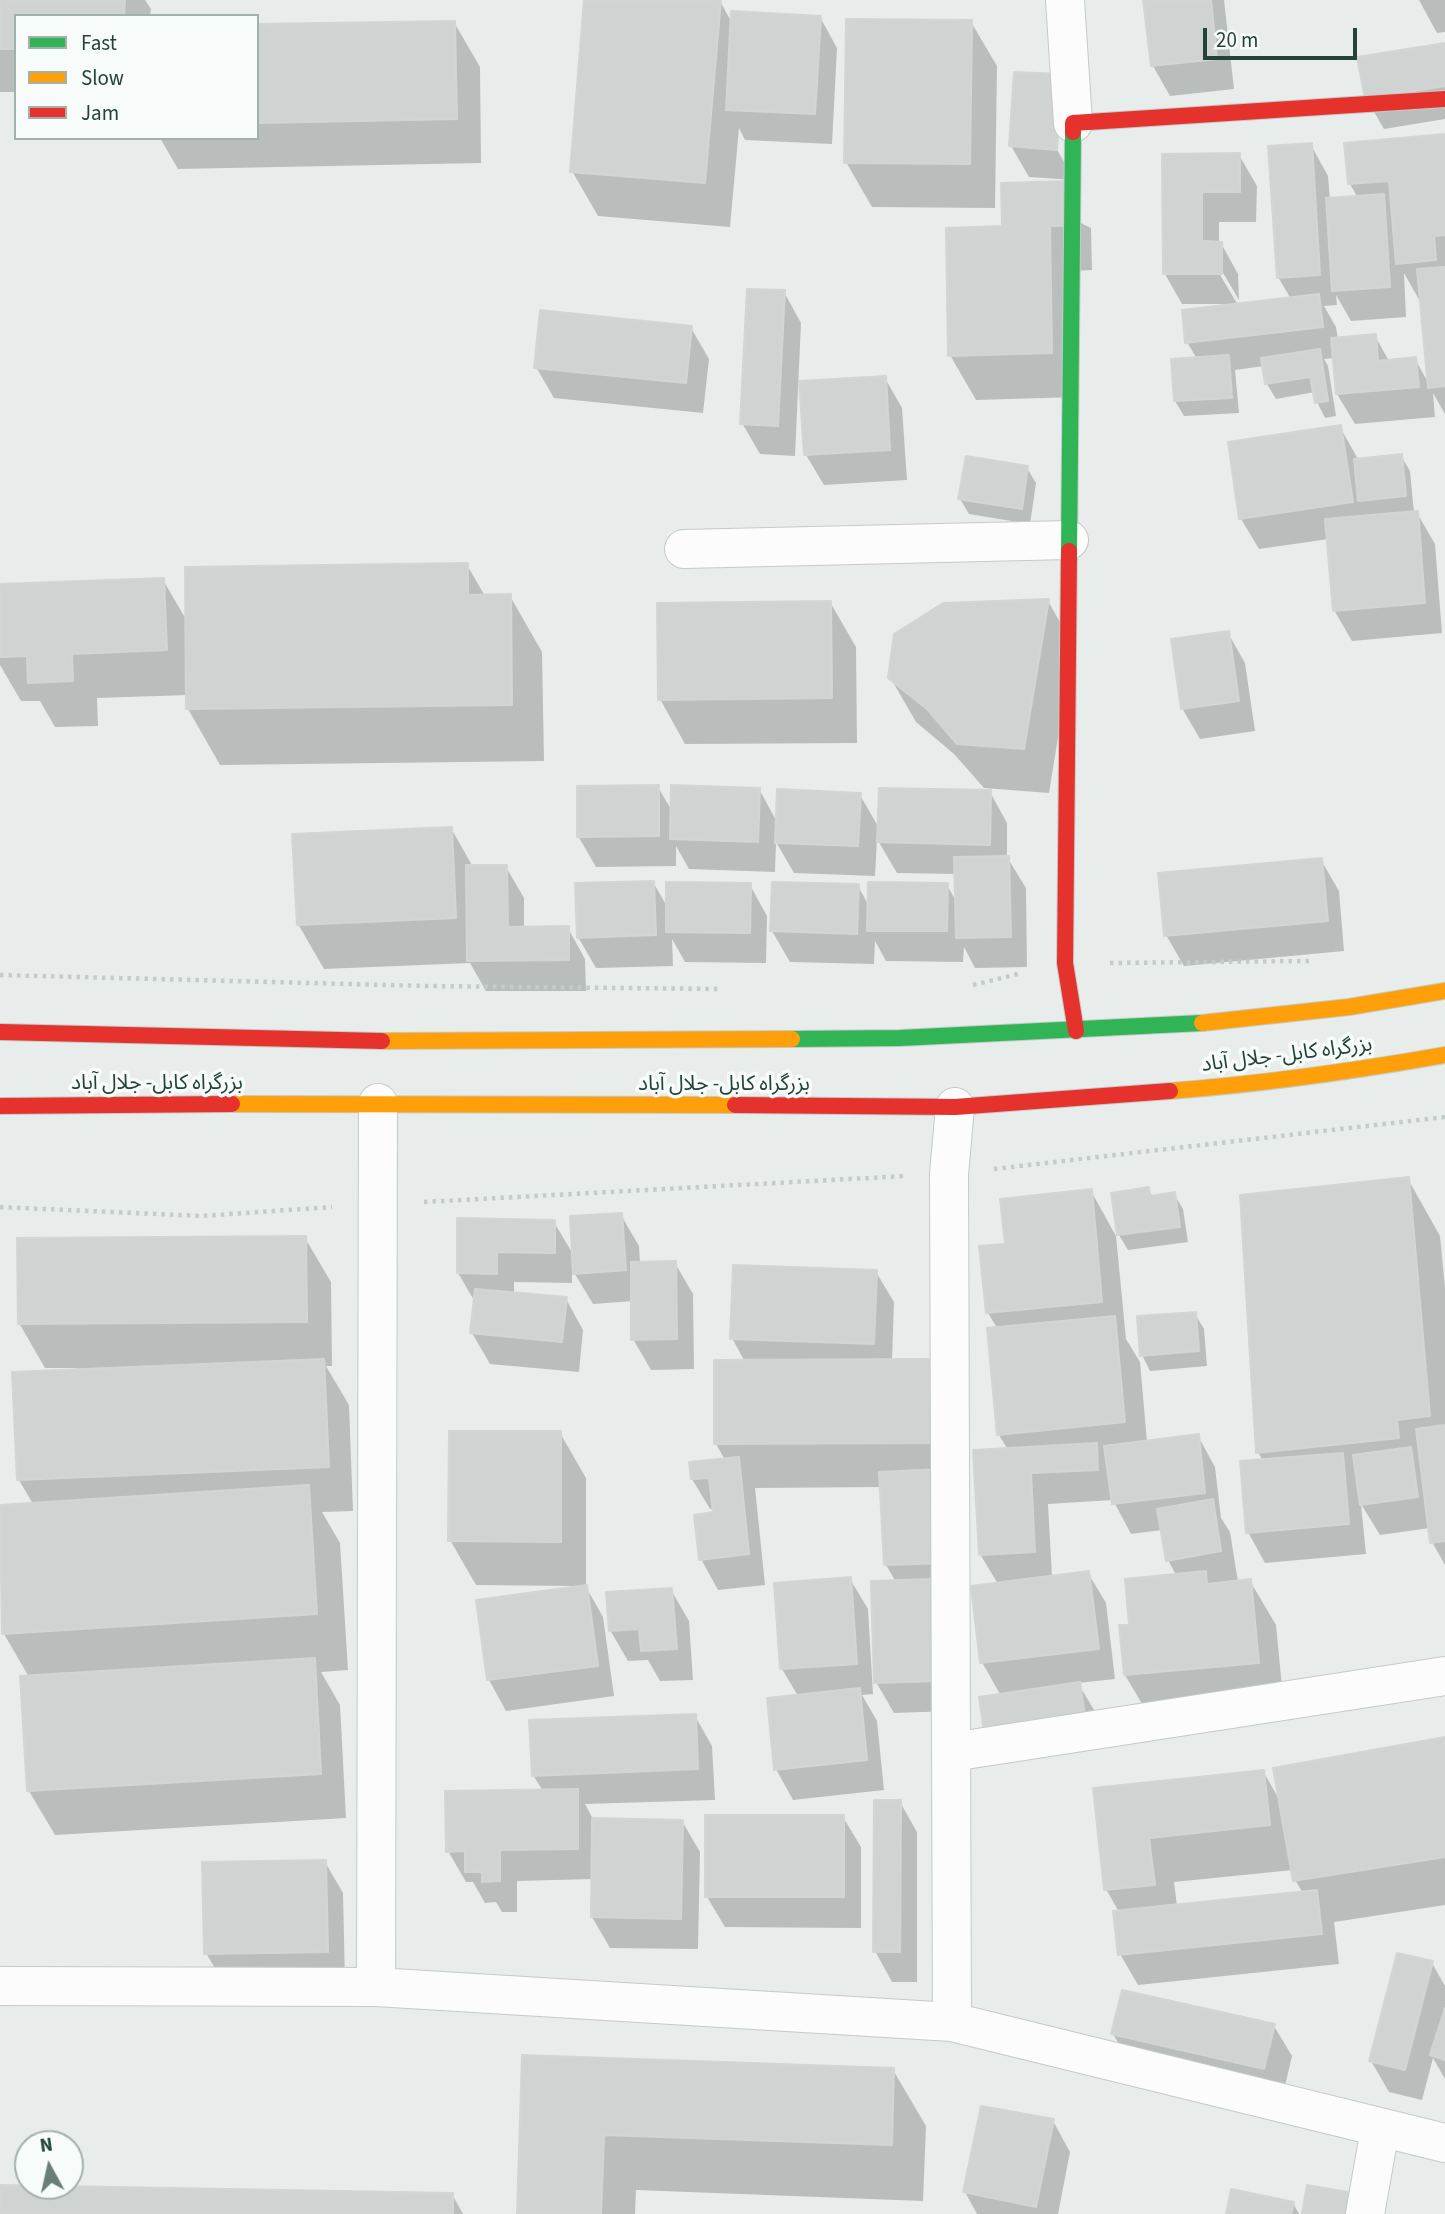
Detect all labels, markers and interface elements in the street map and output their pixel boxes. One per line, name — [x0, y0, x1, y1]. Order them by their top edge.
legend — [14, 14, 259, 140]
scale bar — [1207, 14, 1361, 58]
text: 20 m — [1216, 25, 1258, 55]
text: Fast — [81, 28, 117, 58]
text: Slow — [81, 63, 124, 93]
text: Jam — [81, 98, 119, 128]
street label: بزرگراه کابل- جلال آباد — [1200, 1033, 1374, 1079]
street label: بزرگراه کابل- جلال آباد — [71, 1071, 243, 1097]
street label: بزرگراه کابل- جلال آباد — [638, 1072, 810, 1098]
north arrow — [14, 2130, 84, 2200]
text: N — [38, 2131, 54, 2160]

